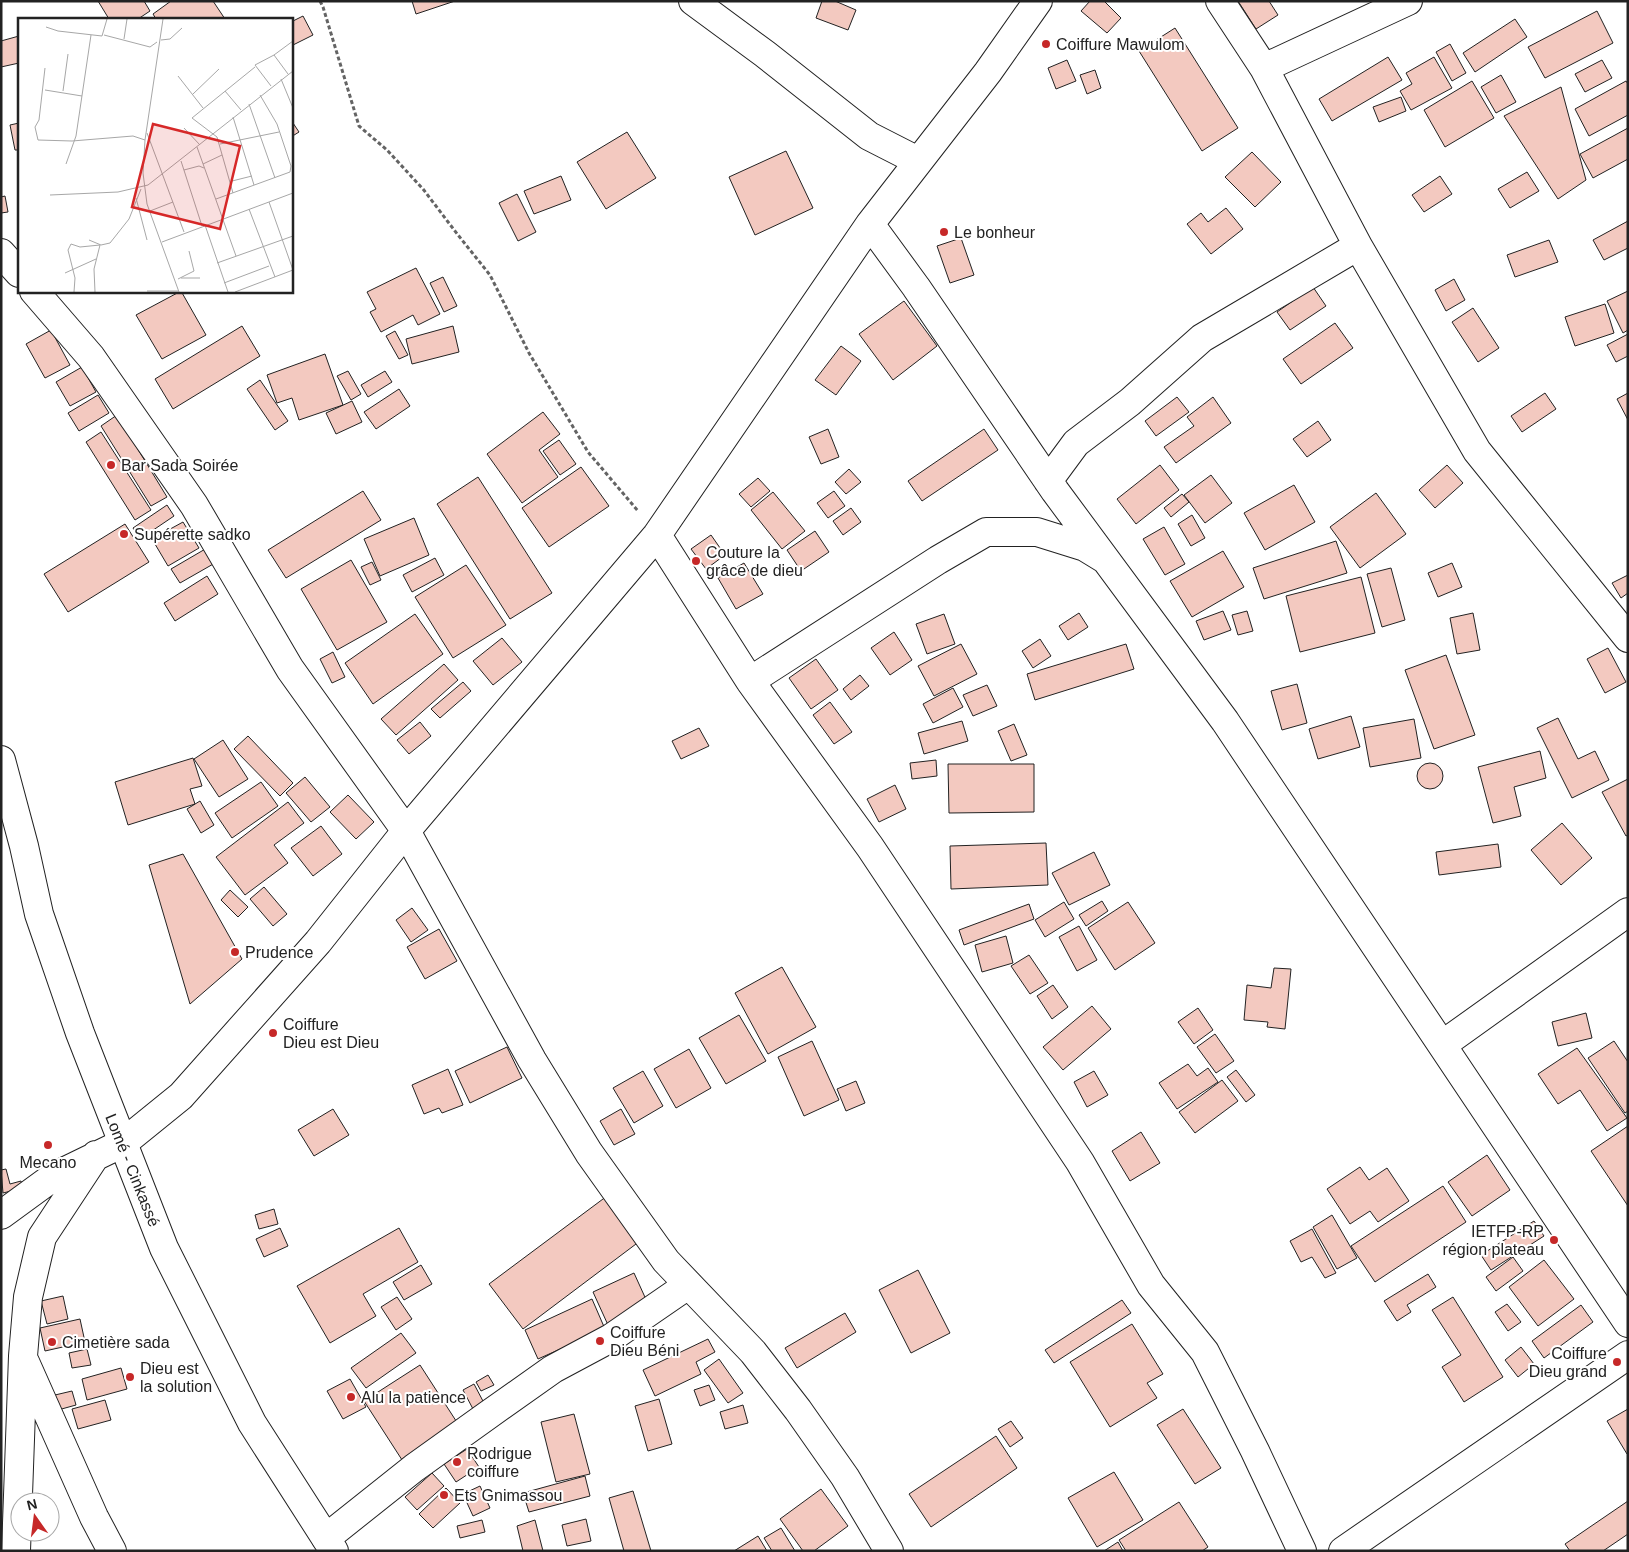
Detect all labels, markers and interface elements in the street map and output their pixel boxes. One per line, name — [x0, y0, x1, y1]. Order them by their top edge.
inset map — [18, 18, 292, 292]
place label: Coiffure Mawulom — [1056, 36, 1185, 53]
marker: Coiffure Mawulom — [1040, 38, 1052, 50]
place label: Le bonheur — [954, 224, 1036, 241]
marker: Le bonheur — [938, 226, 950, 238]
place label: Bar Sada Soirée — [121, 457, 239, 474]
marker: Bar Sada Soirée — [105, 459, 117, 471]
place label: Supérette sadko — [134, 526, 251, 543]
marker: Supérette sadko — [118, 528, 130, 540]
place label: Couture la grâce de dieu — [706, 544, 803, 579]
marker: Couture la grâce de dieu — [690, 555, 702, 567]
place label: Prudence — [245, 944, 314, 961]
marker: Prudence — [229, 946, 241, 958]
place label: Coiffure Dieu est Dieu — [283, 1016, 379, 1051]
marker: Coiffure Dieu est Dieu — [267, 1027, 279, 1039]
street label: Lomé - Cinkassé — [102, 1111, 163, 1229]
marker: Mecano — [42, 1139, 54, 1151]
place label: Mecano — [20, 1154, 77, 1171]
place label: IETFP-RP région plateau — [1443, 1223, 1544, 1258]
marker: IETFP-RP région plateau — [1548, 1234, 1560, 1246]
place label: Coiffure Dieu Béni — [610, 1324, 679, 1359]
place label: Cimetière sada — [62, 1334, 170, 1351]
marker: Coiffure Dieu Béni — [594, 1335, 606, 1347]
marker: Cimetière sada — [46, 1336, 58, 1348]
place label: Coiffure Dieu grand — [1529, 1345, 1607, 1380]
marker: Coiffure Dieu grand — [1611, 1356, 1623, 1368]
place label: Dieu est la solution — [140, 1360, 212, 1395]
marker: Dieu est la solution — [124, 1371, 136, 1383]
place label: Alu la patience — [361, 1389, 466, 1406]
marker: Alu la patience — [345, 1391, 357, 1403]
place label: Rodrigue coiffure — [467, 1445, 532, 1480]
marker: Rodrigue coiffure — [451, 1456, 463, 1468]
place label: Ets Gnimassou — [454, 1487, 562, 1504]
marker: Ets Gnimassou — [438, 1489, 450, 1501]
north arrow — [10, 1492, 60, 1542]
text: N — [25, 1495, 39, 1513]

